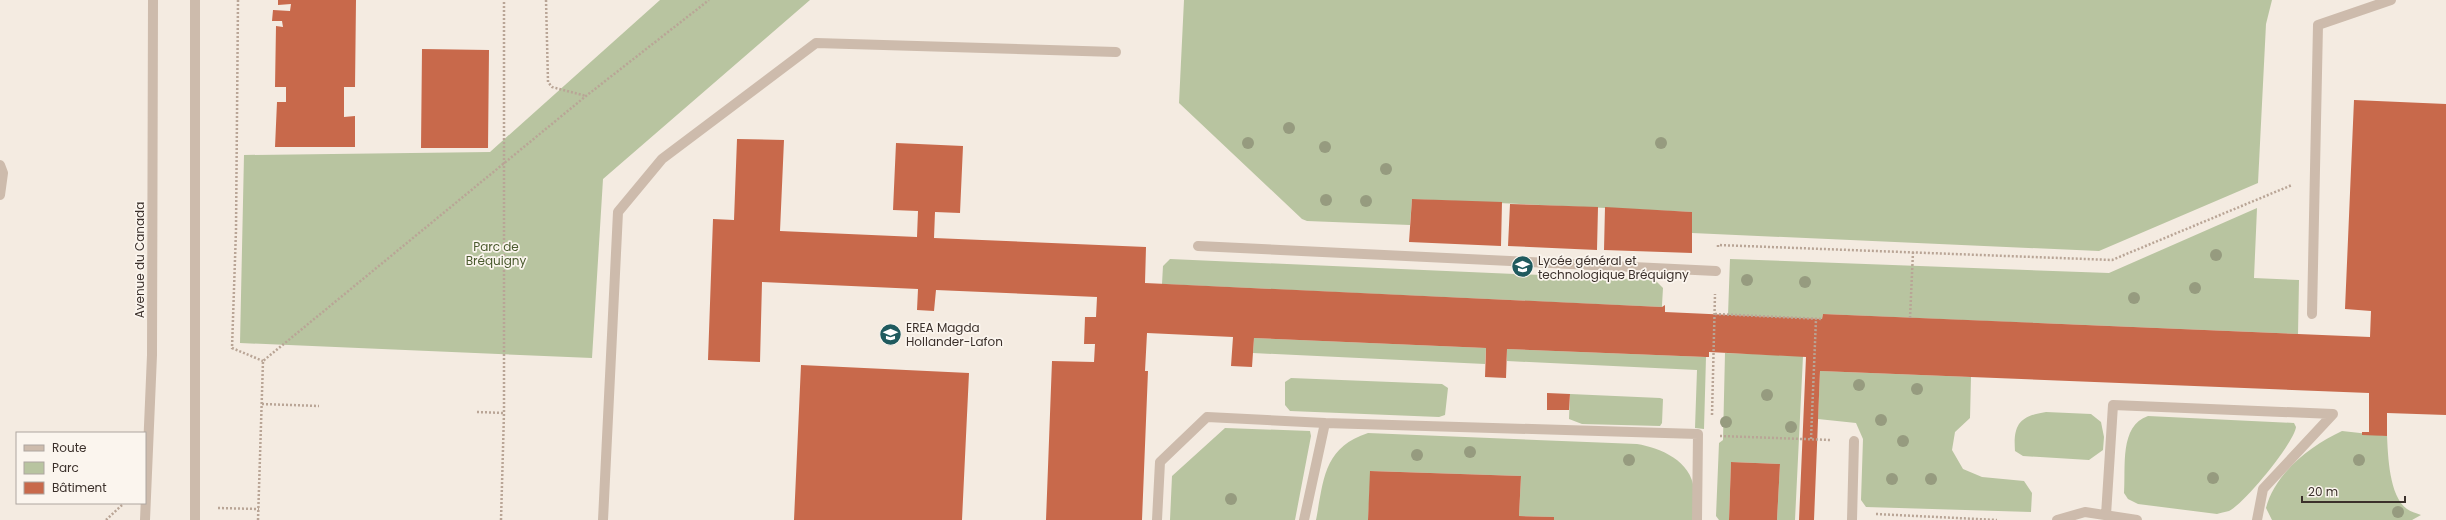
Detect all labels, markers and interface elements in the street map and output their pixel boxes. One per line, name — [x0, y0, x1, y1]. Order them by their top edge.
street label: Avenue du Canada — [131, 202, 148, 318]
park label: Parc de Bréquigny — [466, 238, 527, 269]
place label: Lycée général et technologique Bréquigny — [1538, 252, 1689, 283]
school or university icon: Lycée général et technologique Bréquigny — [1509, 254, 1535, 280]
place label: EREA Magda Hollander-Lafon — [906, 319, 1003, 350]
school or university icon: EREA Magda Hollander-Lafon — [878, 321, 904, 347]
legend — [16, 432, 146, 504]
text: Route — [52, 439, 86, 456]
text: Parc — [52, 459, 79, 476]
scale bar — [2302, 478, 2405, 504]
text: Bâtiment — [52, 479, 107, 496]
text: 20 m — [2308, 483, 2338, 500]

